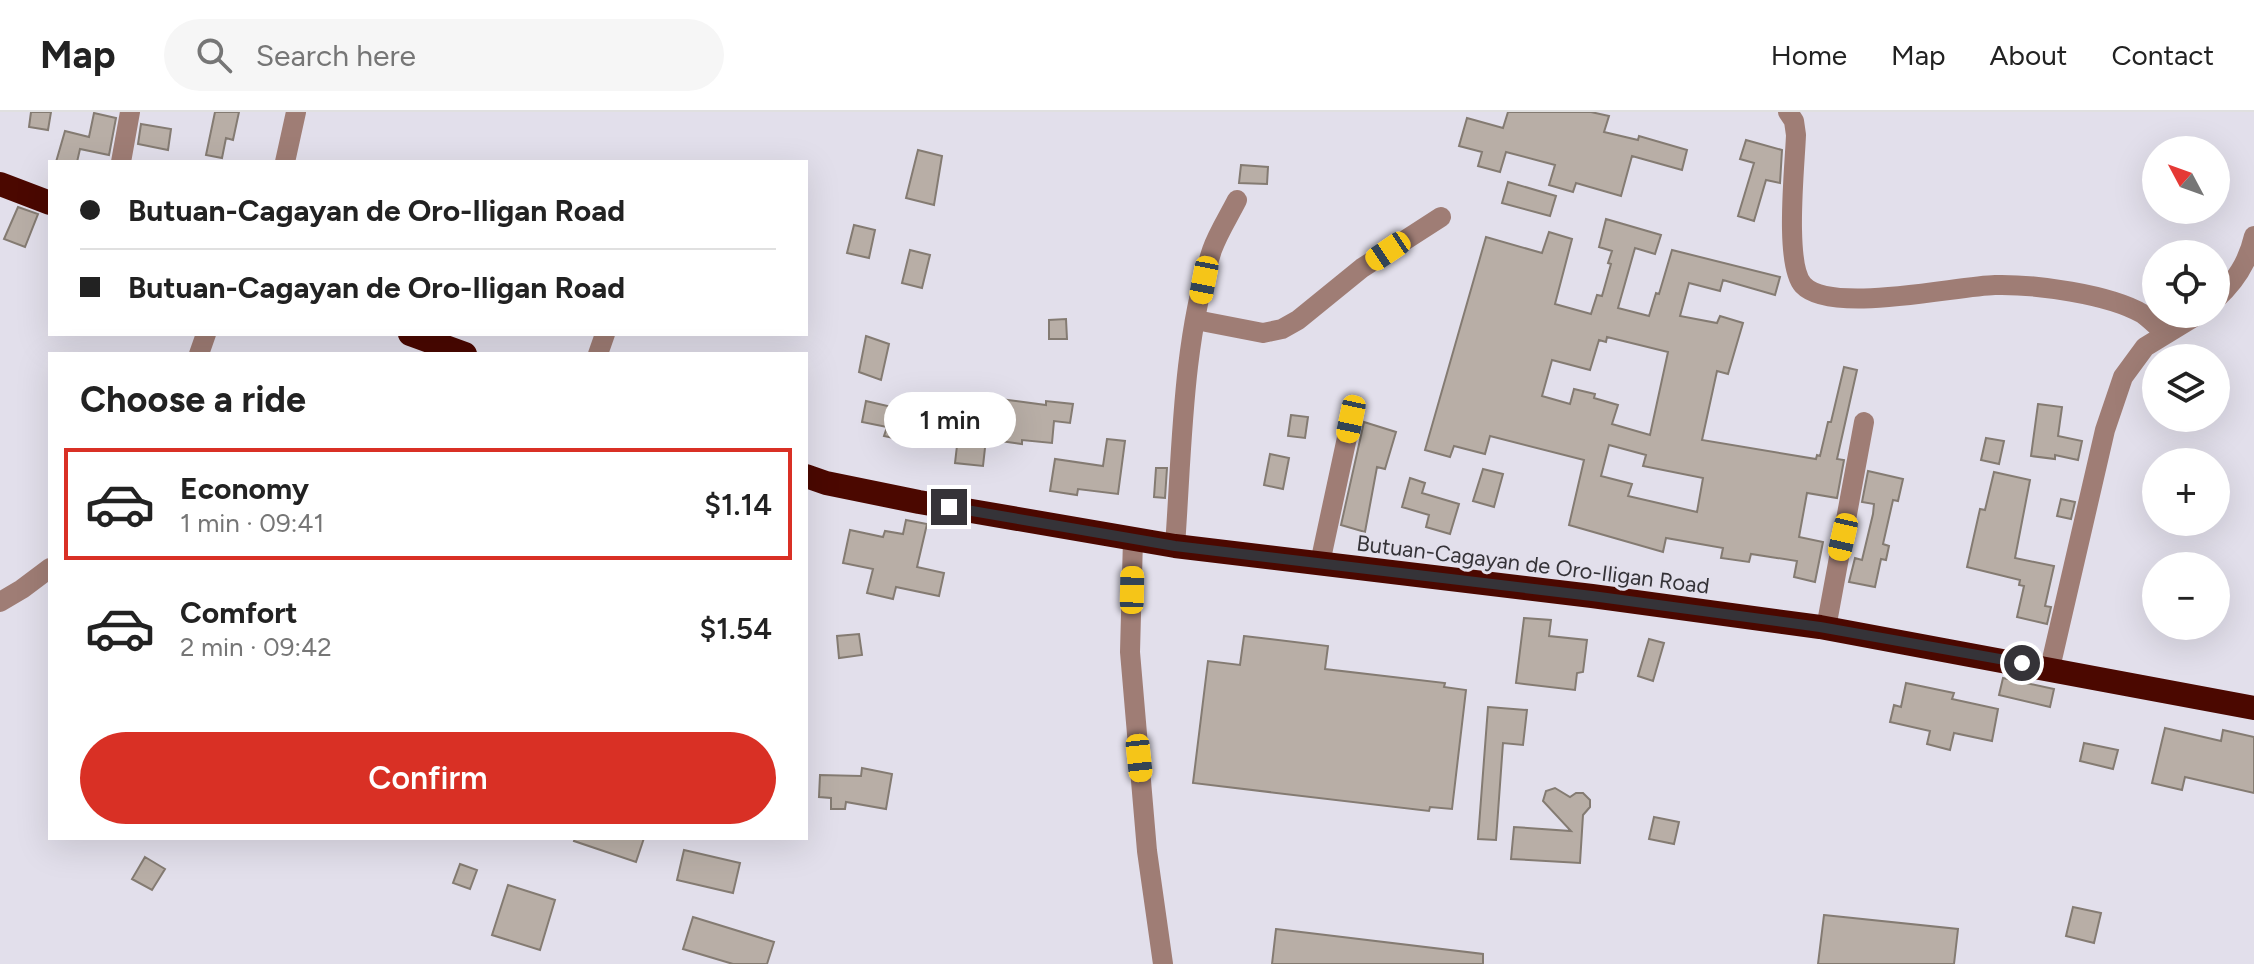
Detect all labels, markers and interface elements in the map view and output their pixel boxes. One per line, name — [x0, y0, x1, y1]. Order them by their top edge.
search box — [164, 19, 724, 91]
text: Map — [40, 32, 116, 78]
icon: search — [192, 33, 236, 77]
text: Search here — [256, 37, 416, 74]
text: Home — [1771, 38, 1847, 72]
text: Map — [1891, 38, 1946, 72]
text: About — [1990, 38, 2067, 72]
text: Contact — [2111, 38, 2214, 72]
north arrow — [2142, 136, 2230, 224]
map controls — [2142, 136, 2230, 640]
text: Butuan-Cagayan de Oro-Iligan Road — [128, 192, 625, 229]
car — [1361, 228, 1415, 274]
button: locate — [2142, 240, 2230, 328]
car — [1188, 254, 1220, 306]
text: Butuan-Cagayan de Oro-Iligan Road — [128, 269, 625, 306]
button: layers — [2142, 344, 2230, 432]
text: Choose a ride — [80, 378, 306, 421]
callout: 1 min — [883, 391, 1015, 447]
car — [1334, 393, 1368, 445]
text: 1 min — [920, 404, 980, 436]
button: + — [2142, 448, 2230, 536]
icon: car — [84, 468, 156, 540]
text: Economy — [180, 470, 309, 507]
text: $1.14 — [704, 486, 772, 523]
route end — [931, 489, 967, 525]
text: 1 min · 09:41 — [180, 507, 324, 539]
car — [1826, 511, 1860, 563]
street label: Butuan-Cagayan de Oro-Iligan Road — [1355, 529, 1711, 600]
button: − — [2142, 552, 2230, 640]
car — [1120, 566, 1144, 614]
icon: car — [84, 592, 156, 664]
text: Comfort — [180, 594, 298, 631]
text: $1.54 — [700, 610, 772, 647]
text: 2 min · 09:42 — [180, 631, 332, 663]
route start — [2004, 645, 2040, 681]
button: Confirm — [80, 732, 776, 824]
car — [1125, 733, 1153, 783]

